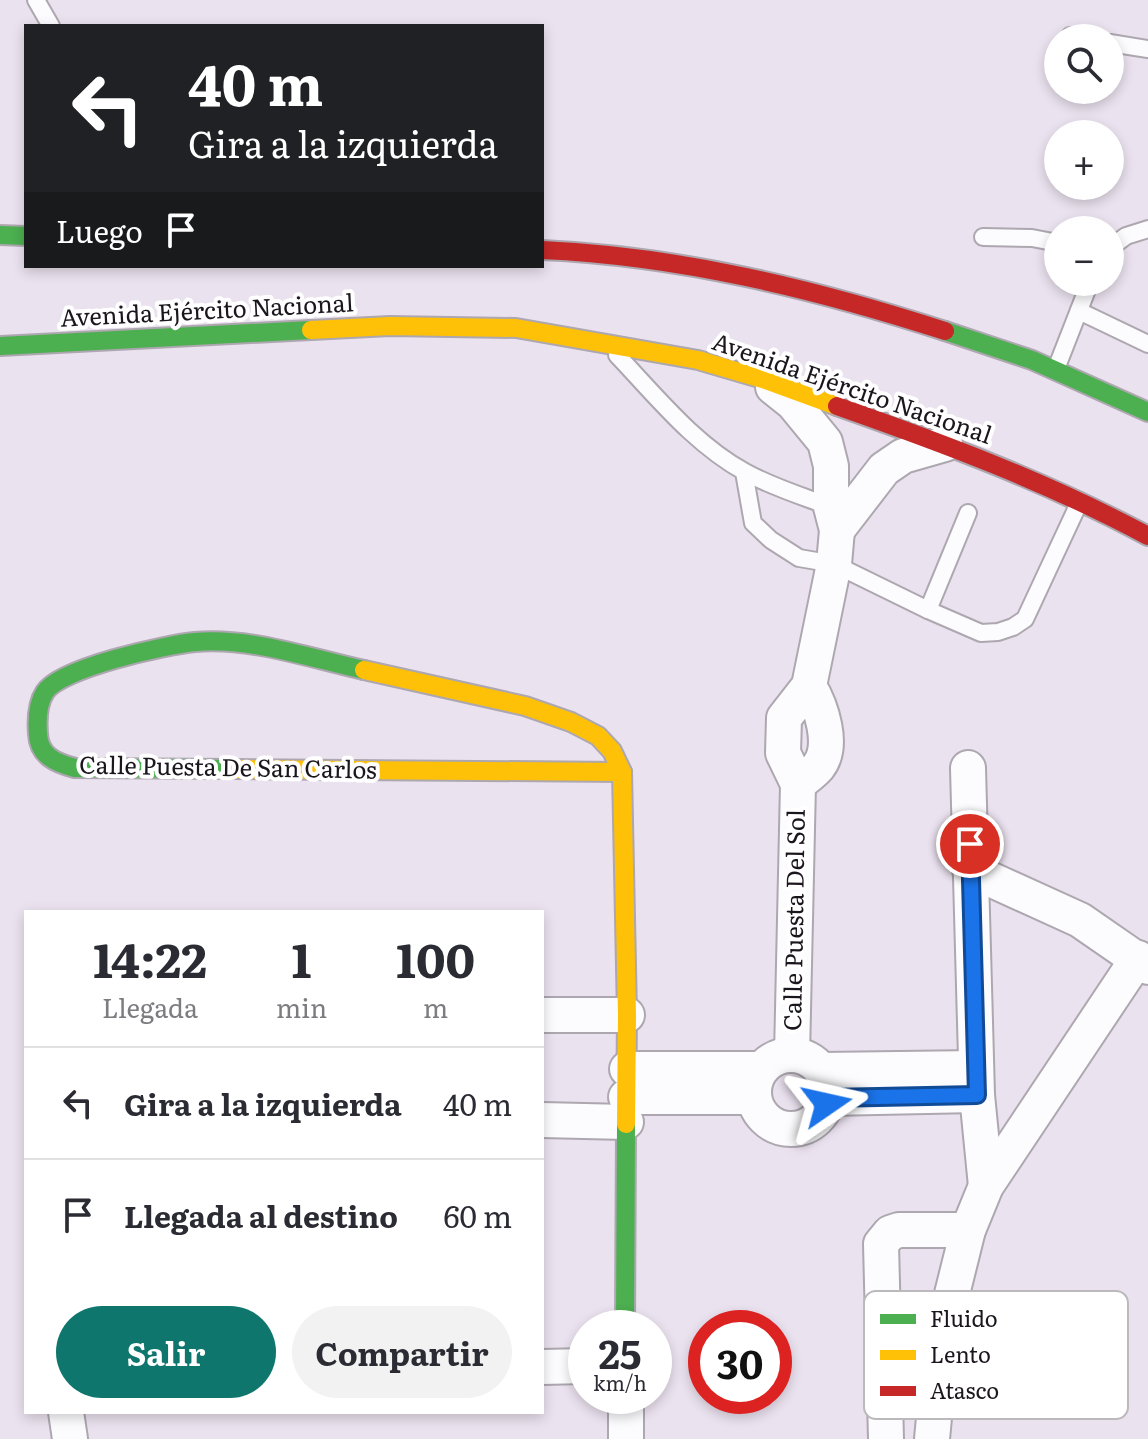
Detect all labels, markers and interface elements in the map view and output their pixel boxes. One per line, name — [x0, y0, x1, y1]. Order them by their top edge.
map controls — [1044, 24, 1124, 296]
button: search — [1044, 24, 1124, 104]
text: 40 m — [188, 40, 323, 123]
icon: left — [56, 56, 160, 160]
text: Gira a la izquierda — [188, 116, 498, 169]
button: + — [1044, 120, 1124, 200]
text: Luego — [56, 208, 143, 252]
icon: arrive — [159, 208, 203, 252]
button: − — [1044, 216, 1124, 296]
street label: Avenida Ejército Nacional — [59, 283, 354, 334]
street label: Avenida Ejército Nacional — [708, 322, 997, 451]
street label: Calle Puesta De San Carlos — [79, 745, 377, 786]
street label: Calle Puesta Del Sol — [773, 809, 812, 1031]
pin — [936, 810, 1004, 878]
icon: arrive — [948, 822, 992, 866]
text: 14:22 — [93, 922, 207, 993]
text: 1 — [292, 922, 311, 993]
text: 100 — [396, 922, 475, 993]
text: Llegada — [102, 987, 198, 1026]
text: min — [276, 987, 327, 1026]
text: m — [423, 987, 448, 1026]
position arrow — [785, 1062, 869, 1146]
icon: left — [56, 1081, 100, 1125]
text: Gira a la izquierda — [124, 1081, 402, 1125]
text: 40 m — [443, 1081, 512, 1125]
icon: arrive — [56, 1193, 100, 1237]
text: Llegada al destino — [124, 1193, 398, 1237]
text: 60 m — [443, 1193, 512, 1237]
legend — [864, 1291, 1128, 1419]
text: Fluido — [930, 1301, 998, 1334]
button: Salir — [56, 1306, 276, 1398]
button: Compartir — [292, 1306, 512, 1398]
speed limit sign: 30 — [688, 1310, 792, 1414]
text: 25 — [598, 1322, 642, 1381]
text: Lento — [930, 1337, 991, 1370]
text: km/h — [593, 1367, 647, 1397]
text: Atasco — [930, 1373, 999, 1406]

